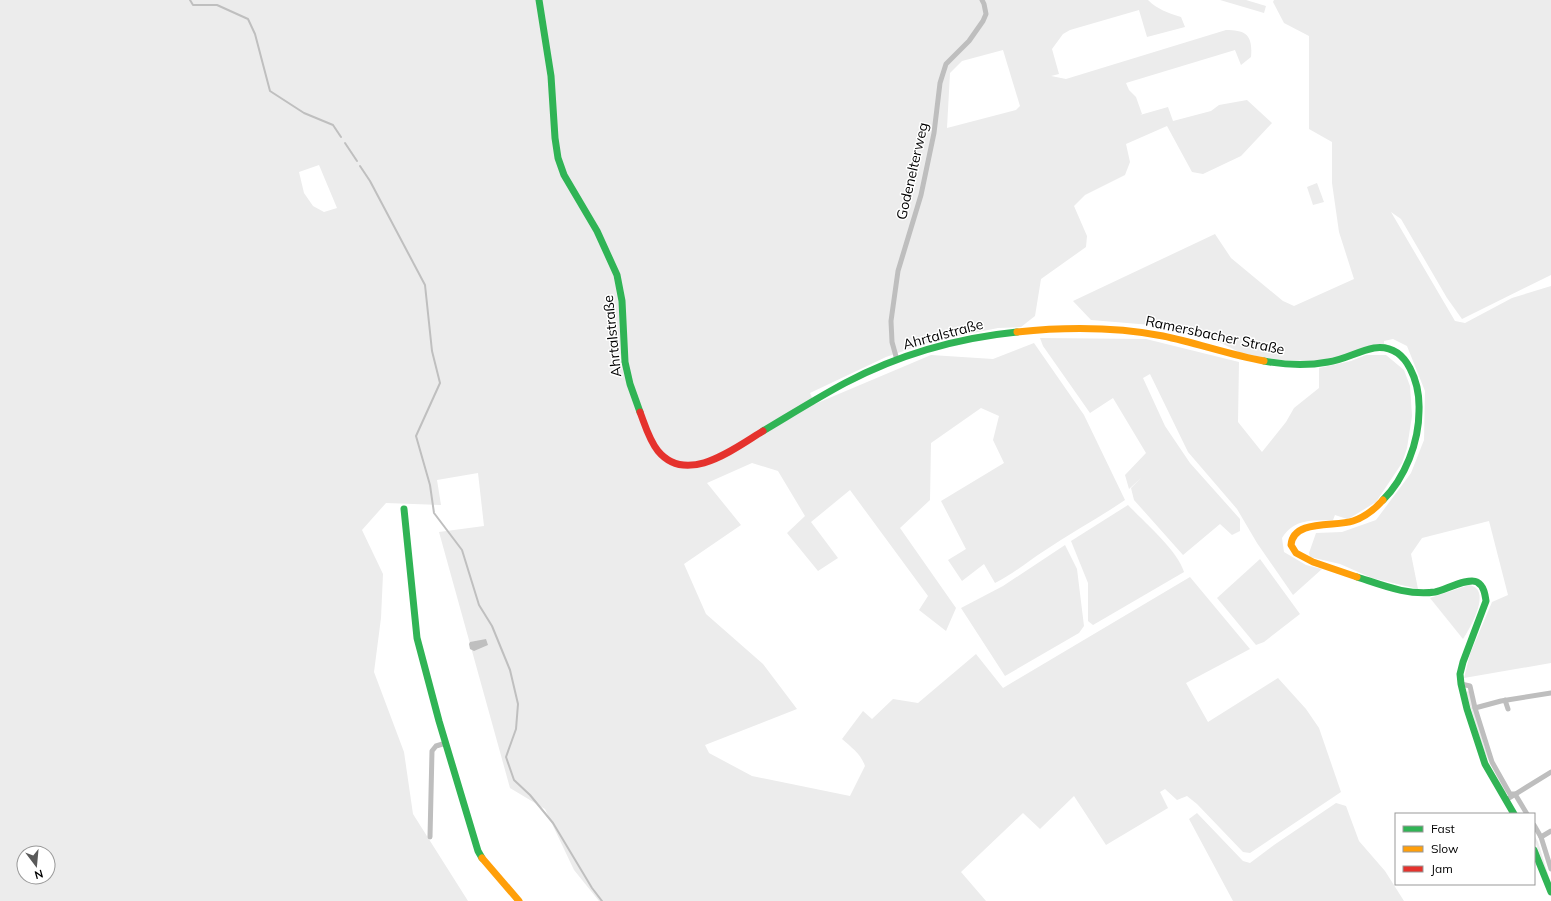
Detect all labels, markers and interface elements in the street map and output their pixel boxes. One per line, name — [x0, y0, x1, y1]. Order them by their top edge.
street label: Godenelterweg — [892, 121, 932, 221]
street label: Ahrtalstraße — [599, 294, 625, 378]
street label: Ramersbacher Straße — [1144, 311, 1286, 359]
street label: Ahrtalstraße — [901, 315, 985, 353]
legend — [1395, 813, 1535, 885]
text: Fast — [1431, 821, 1455, 836]
text: Slow — [1431, 841, 1459, 856]
north arrow — [16, 845, 56, 885]
text: Jam — [1431, 861, 1453, 876]
text: N — [33, 867, 45, 882]

